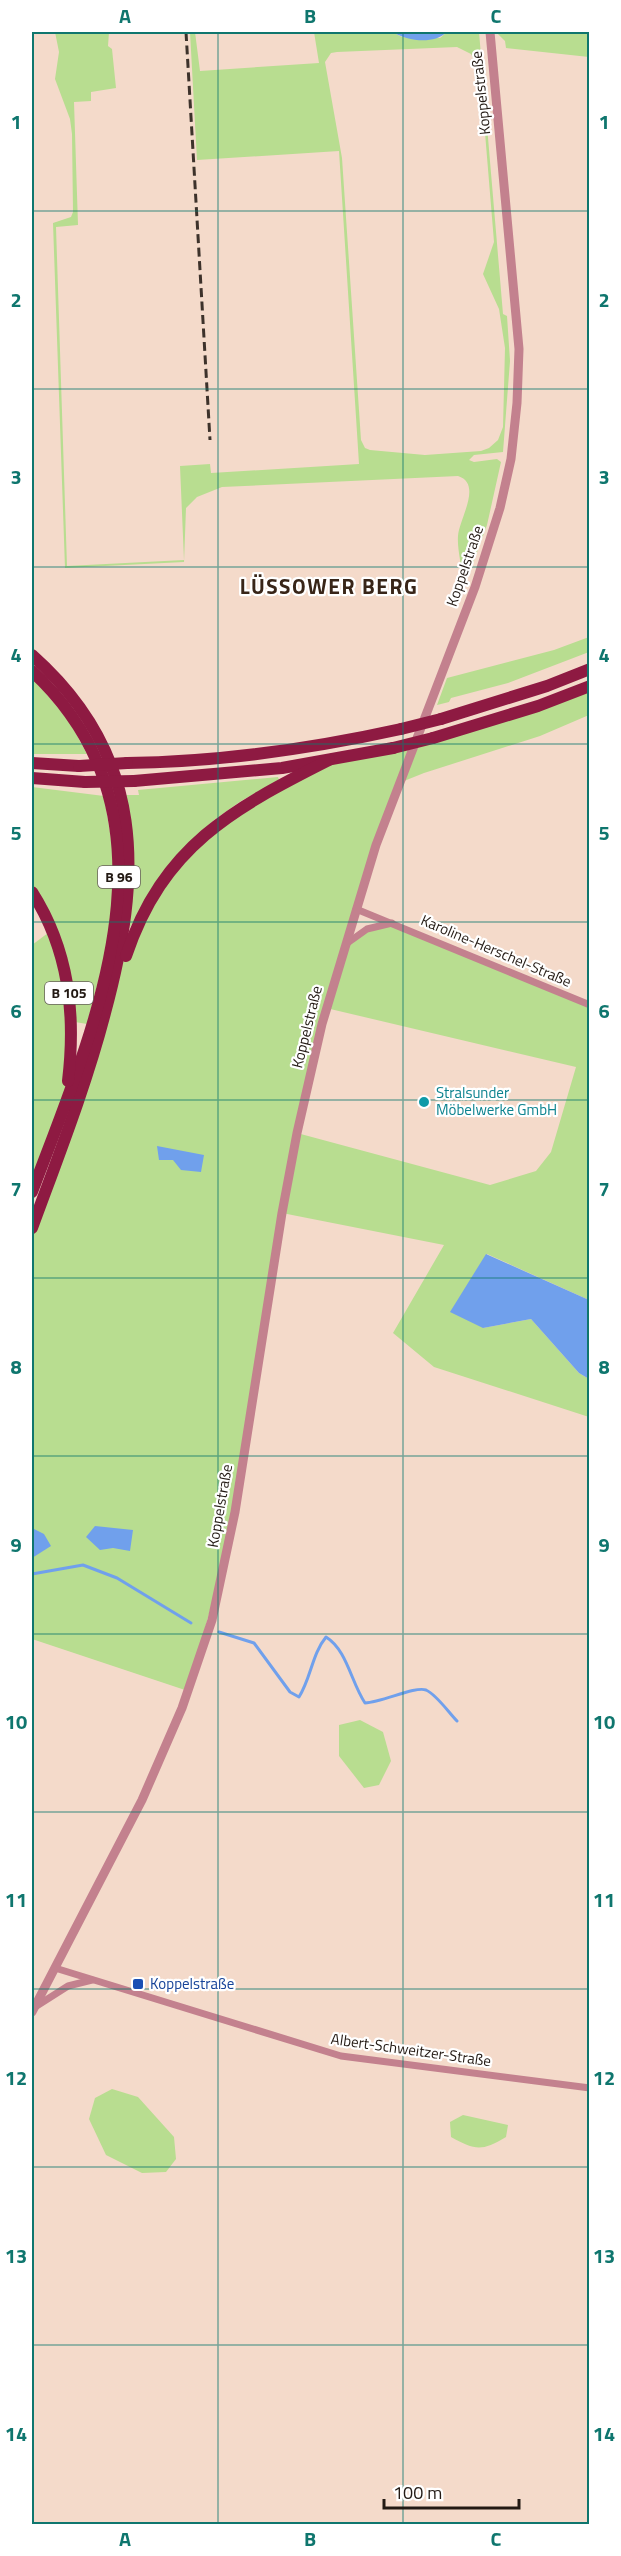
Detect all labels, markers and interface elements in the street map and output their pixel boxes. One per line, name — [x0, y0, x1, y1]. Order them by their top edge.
text: A — [119, 0, 131, 31]
text: B — [304, 0, 316, 31]
text: C — [491, 0, 502, 31]
street label: Koppelstraße — [465, 50, 496, 136]
text: 1 — [10, 106, 22, 137]
text: 1 — [598, 106, 610, 137]
text: 2 — [10, 284, 22, 315]
text: 2 — [598, 284, 610, 315]
text: 3 — [10, 461, 22, 492]
text: 3 — [598, 461, 610, 492]
street label: Koppelstraße — [440, 522, 489, 609]
district label: LÜSSOWER BERG — [240, 570, 418, 602]
text: 4 — [10, 639, 22, 670]
text: 4 — [598, 639, 610, 670]
text: 5 — [10, 817, 22, 848]
text: 5 — [598, 817, 610, 848]
road number: B 96 — [98, 866, 140, 888]
street label: Karoline-Herschel-Straße — [417, 908, 575, 993]
road number: B 105 — [45, 982, 93, 1004]
street label: Koppelstraße — [285, 983, 328, 1071]
text: 6 — [10, 995, 22, 1026]
text: 6 — [598, 995, 610, 1026]
place label: Stralsunder Möbelwerke GmbH — [436, 1081, 557, 1121]
marker: Stralsunder Möbelwerke GmbH — [417, 1095, 431, 1109]
text: 7 — [10, 1173, 22, 1204]
text: 7 — [598, 1173, 610, 1204]
text: 8 — [10, 1351, 22, 1382]
text: 8 — [598, 1351, 610, 1382]
street label: Koppelstraße — [201, 1462, 238, 1549]
text: 9 — [10, 1529, 22, 1560]
text: 9 — [598, 1529, 610, 1560]
text: 10 — [5, 1706, 27, 1737]
text: 10 — [593, 1706, 615, 1737]
text: 11 — [5, 1884, 27, 1915]
text: 11 — [593, 1884, 615, 1915]
place label: Koppelstraße — [150, 1972, 234, 1995]
marker: Koppelstraße — [131, 1977, 145, 1991]
street label: Albert-Schweitzer-Straße — [330, 2027, 493, 2072]
text: 12 — [5, 2062, 27, 2093]
text: 12 — [593, 2062, 615, 2093]
text: 13 — [5, 2240, 27, 2271]
text: 13 — [593, 2240, 615, 2271]
text: 14 — [5, 2418, 27, 2449]
text: 14 — [593, 2418, 615, 2449]
scale bar — [384, 2472, 519, 2510]
text: 100 m — [393, 2479, 442, 2506]
text: A — [119, 2523, 131, 2554]
text: B — [304, 2523, 316, 2554]
text: C — [491, 2523, 502, 2554]

